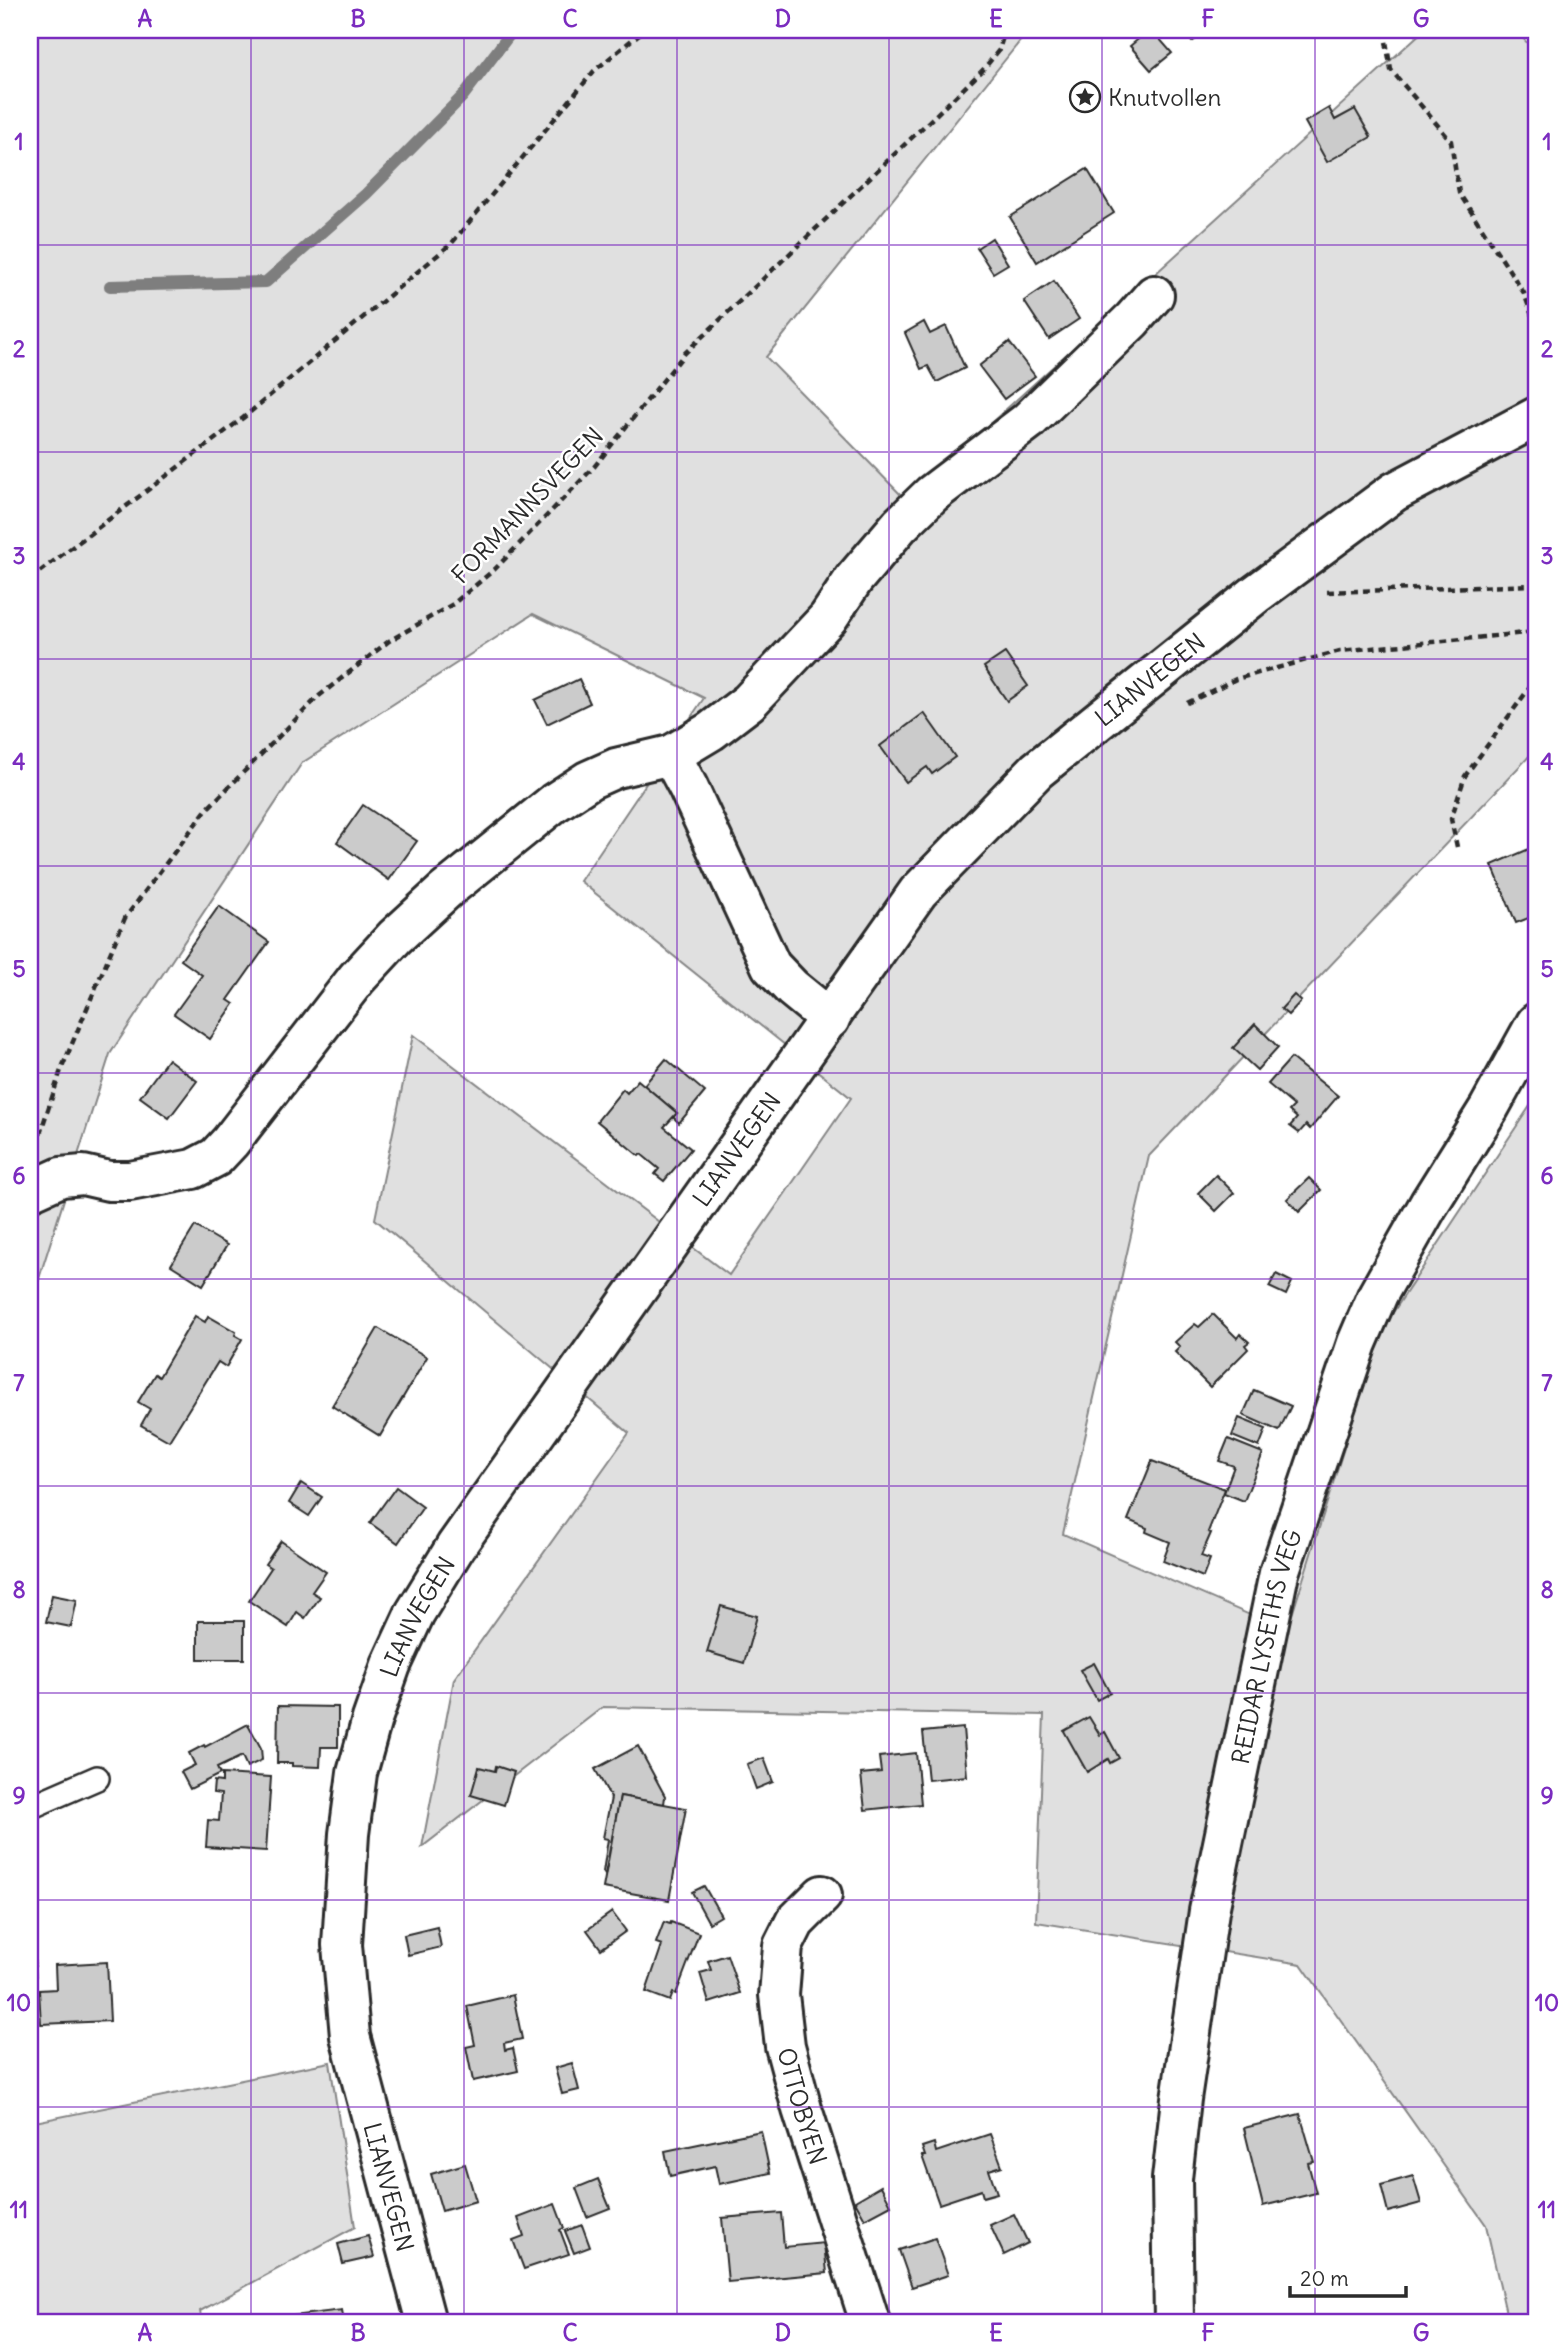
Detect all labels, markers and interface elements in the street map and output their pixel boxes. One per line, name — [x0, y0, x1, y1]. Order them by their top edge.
text: A — [138, 4, 153, 33]
text: B — [350, 4, 366, 33]
text: C — [562, 4, 578, 33]
text: D — [775, 4, 791, 33]
text: E — [989, 4, 1003, 33]
text: F — [1201, 4, 1215, 33]
text: G — [1413, 4, 1429, 33]
place icon: Knutvollen — [1068, 80, 1102, 114]
place label: Knutvollen — [1108, 82, 1222, 112]
text: 1 — [14, 127, 24, 156]
text: 1 — [1542, 127, 1552, 156]
text: 2 — [13, 334, 26, 363]
text: 2 — [1541, 334, 1554, 363]
street label: FORMANNSVEGEN — [445, 421, 609, 589]
text: 3 — [12, 541, 26, 570]
text: 3 — [1540, 541, 1554, 570]
street label: LIANVEGEN — [1089, 626, 1211, 732]
text: 4 — [12, 747, 26, 776]
text: 4 — [1540, 747, 1554, 776]
text: 5 — [12, 954, 26, 983]
text: 5 — [1540, 954, 1554, 983]
street label: LIANVEGEN — [686, 1086, 787, 1212]
text: 6 — [12, 1161, 26, 1190]
text: 6 — [1540, 1161, 1554, 1190]
text: 7 — [13, 1368, 25, 1397]
text: 7 — [1541, 1368, 1553, 1397]
street label: REIDAR LYSETHS VEG — [1225, 1525, 1308, 1767]
street label: LIANVEGEN — [373, 1551, 461, 1681]
text: 8 — [12, 1575, 26, 1604]
text: 8 — [1540, 1575, 1554, 1604]
text: 9 — [12, 1781, 26, 1810]
text: 9 — [1540, 1781, 1554, 1810]
text: 10 — [7, 1988, 31, 2017]
text: 10 — [1535, 1988, 1559, 2017]
street label: OTTOBYEN — [771, 2044, 834, 2168]
street label: LIANVEGEN — [357, 2119, 421, 2255]
text: 11 — [10, 2195, 28, 2224]
text: 11 — [1538, 2195, 1556, 2224]
scale bar — [1290, 2254, 1405, 2298]
text: 20 m — [1300, 2265, 1349, 2292]
text: A — [138, 2318, 153, 2347]
text: B — [350, 2318, 366, 2347]
text: C — [562, 2318, 578, 2347]
text: D — [775, 2318, 791, 2347]
text: E — [989, 2318, 1003, 2347]
text: F — [1201, 2318, 1215, 2347]
text: G — [1413, 2318, 1429, 2347]

